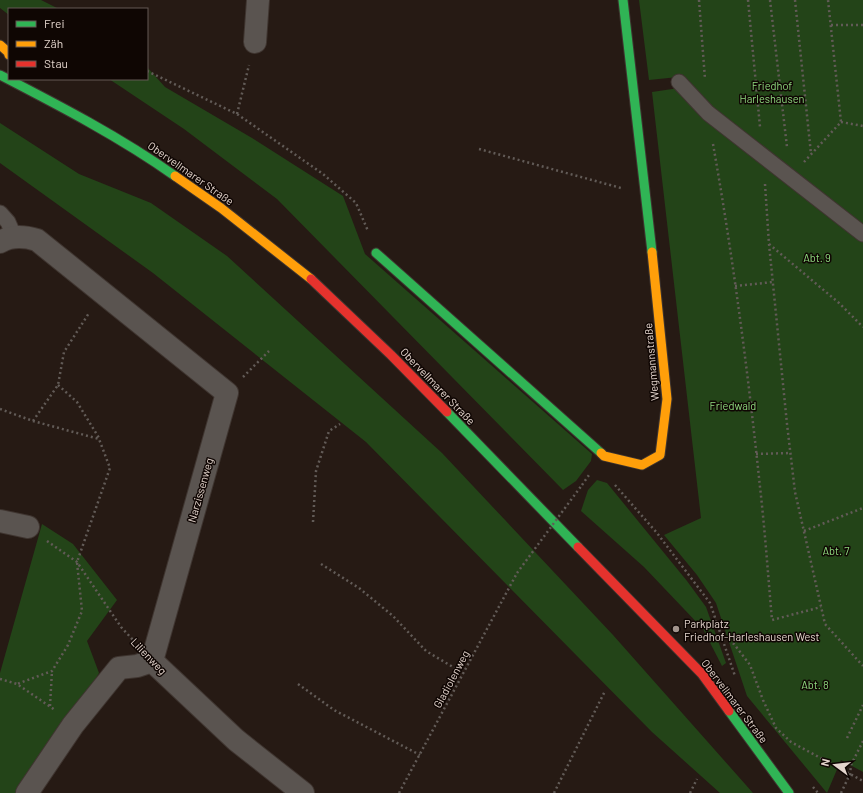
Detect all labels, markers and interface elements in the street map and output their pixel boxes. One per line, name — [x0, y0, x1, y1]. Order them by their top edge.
legend — [8, 8, 148, 80]
text: Frei — [44, 16, 64, 30]
text: Zäh — [44, 36, 63, 50]
text: Stau — [44, 56, 68, 70]
park label: Friedhof Harleshausen — [740, 79, 805, 105]
street label: Obervellmarer Straße — [146, 139, 236, 208]
park label: Abt. 9 — [803, 251, 831, 264]
street label: Wegmannstraße — [641, 322, 661, 402]
street label: Obervellmarer Straße — [398, 345, 478, 427]
park label: Friedwald — [710, 399, 756, 412]
street label: Narzissenweg — [185, 456, 215, 524]
park label: Abt. 7 — [822, 544, 850, 557]
place label: Parkplatz Friedhof-Harleshausen West — [684, 617, 820, 643]
marker: Parkplatz Friedhof-Harleshausen West — [671, 624, 681, 634]
street label: Lilienweg — [128, 635, 170, 677]
street label: Gladiolenweg — [430, 648, 472, 710]
street label: Obervellmarer Straße — [699, 656, 771, 746]
park label: Abt. 8 — [801, 678, 829, 691]
north arrow — [815, 745, 855, 785]
text: N — [818, 757, 832, 768]

